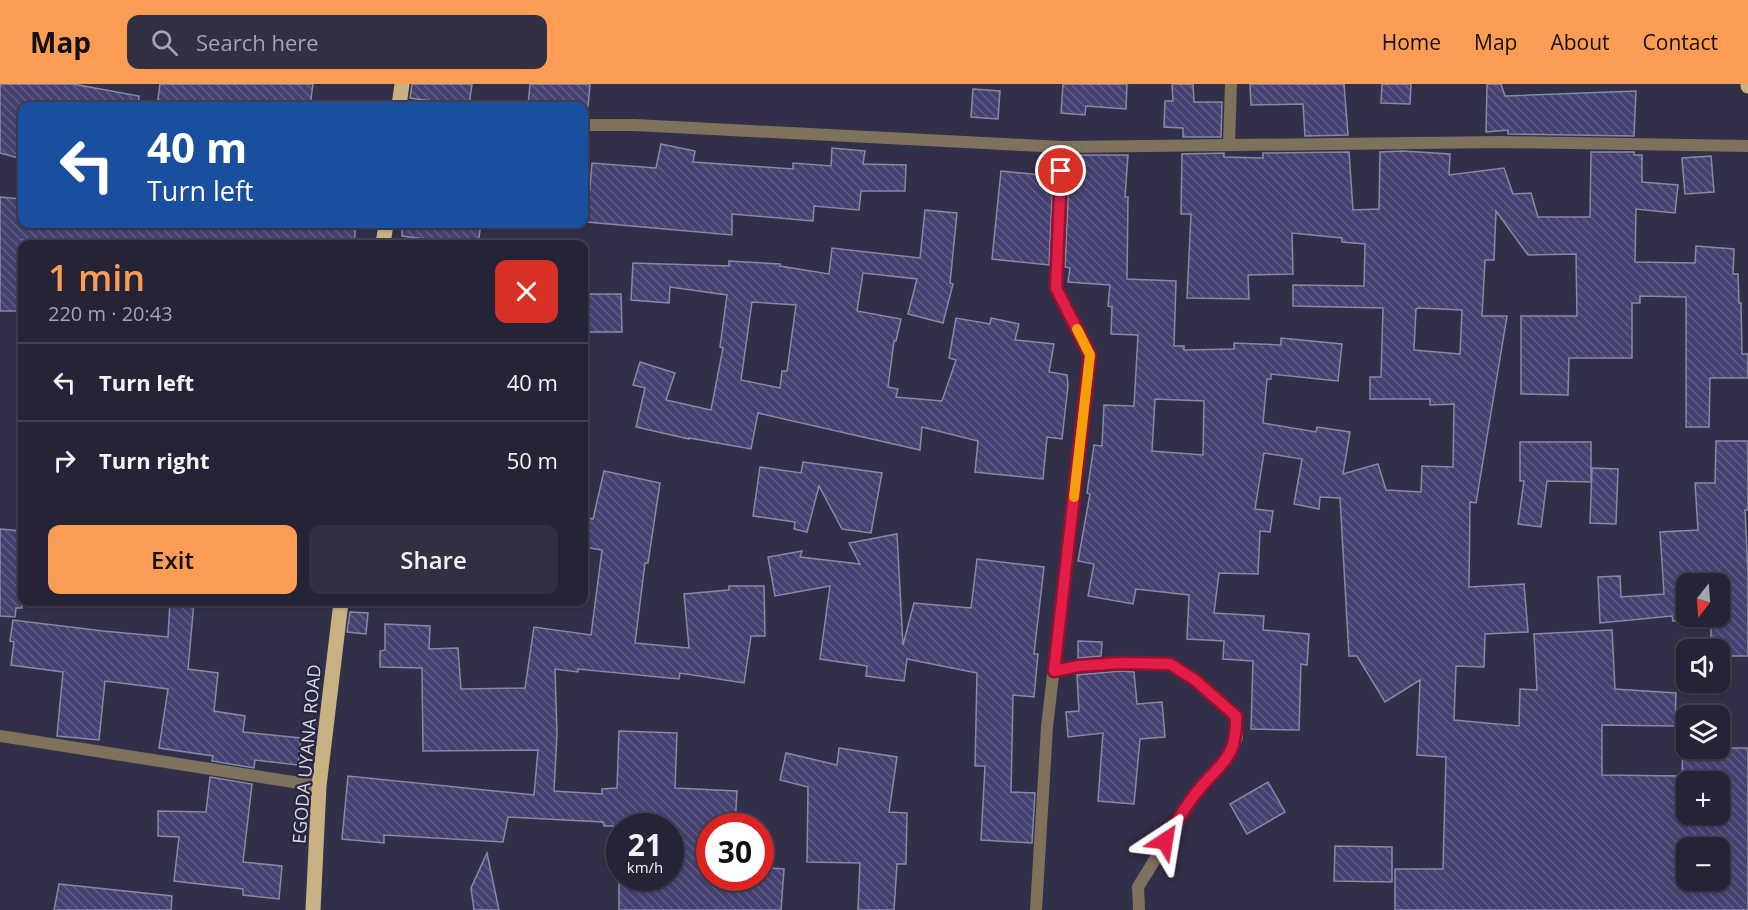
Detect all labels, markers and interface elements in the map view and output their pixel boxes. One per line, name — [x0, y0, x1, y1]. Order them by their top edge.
search box — [127, 15, 547, 69]
text: Map — [30, 23, 91, 61]
icon: search — [148, 26, 181, 59]
text: Search here — [196, 27, 319, 57]
text: Home — [1382, 28, 1441, 56]
text: Map — [1474, 28, 1517, 56]
text: About — [1550, 28, 1610, 56]
text: Contact — [1643, 28, 1718, 56]
text: 40 m — [147, 118, 247, 175]
icon: left — [48, 126, 126, 204]
pin — [1035, 145, 1086, 196]
icon: arrive — [1044, 154, 1077, 187]
text: Turn left — [147, 172, 254, 209]
text: 1 min — [48, 253, 145, 302]
button: close — [495, 260, 558, 323]
text: 220 m · 20:43 — [48, 300, 173, 327]
icon: left — [48, 366, 81, 399]
text: Turn left — [99, 367, 194, 397]
text: 40 m — [507, 367, 558, 397]
icon: right — [48, 444, 81, 477]
text: Turn right — [99, 445, 210, 475]
text: 50 m — [507, 445, 558, 475]
button: Exit — [48, 525, 297, 594]
button: Share — [309, 525, 558, 594]
north arrow — [1676, 573, 1730, 627]
map controls — [1676, 573, 1730, 891]
button: sound — [1676, 639, 1730, 693]
street label: EGODA UYANA ROAD — [286, 663, 326, 845]
button: layers — [1676, 705, 1730, 759]
button: + — [1676, 771, 1730, 825]
position arrow — [1133, 809, 1197, 873]
speed limit sign: 30 — [696, 813, 774, 891]
text: 21 — [628, 824, 662, 865]
button: − — [1676, 837, 1730, 891]
text: km/h — [627, 857, 663, 877]

